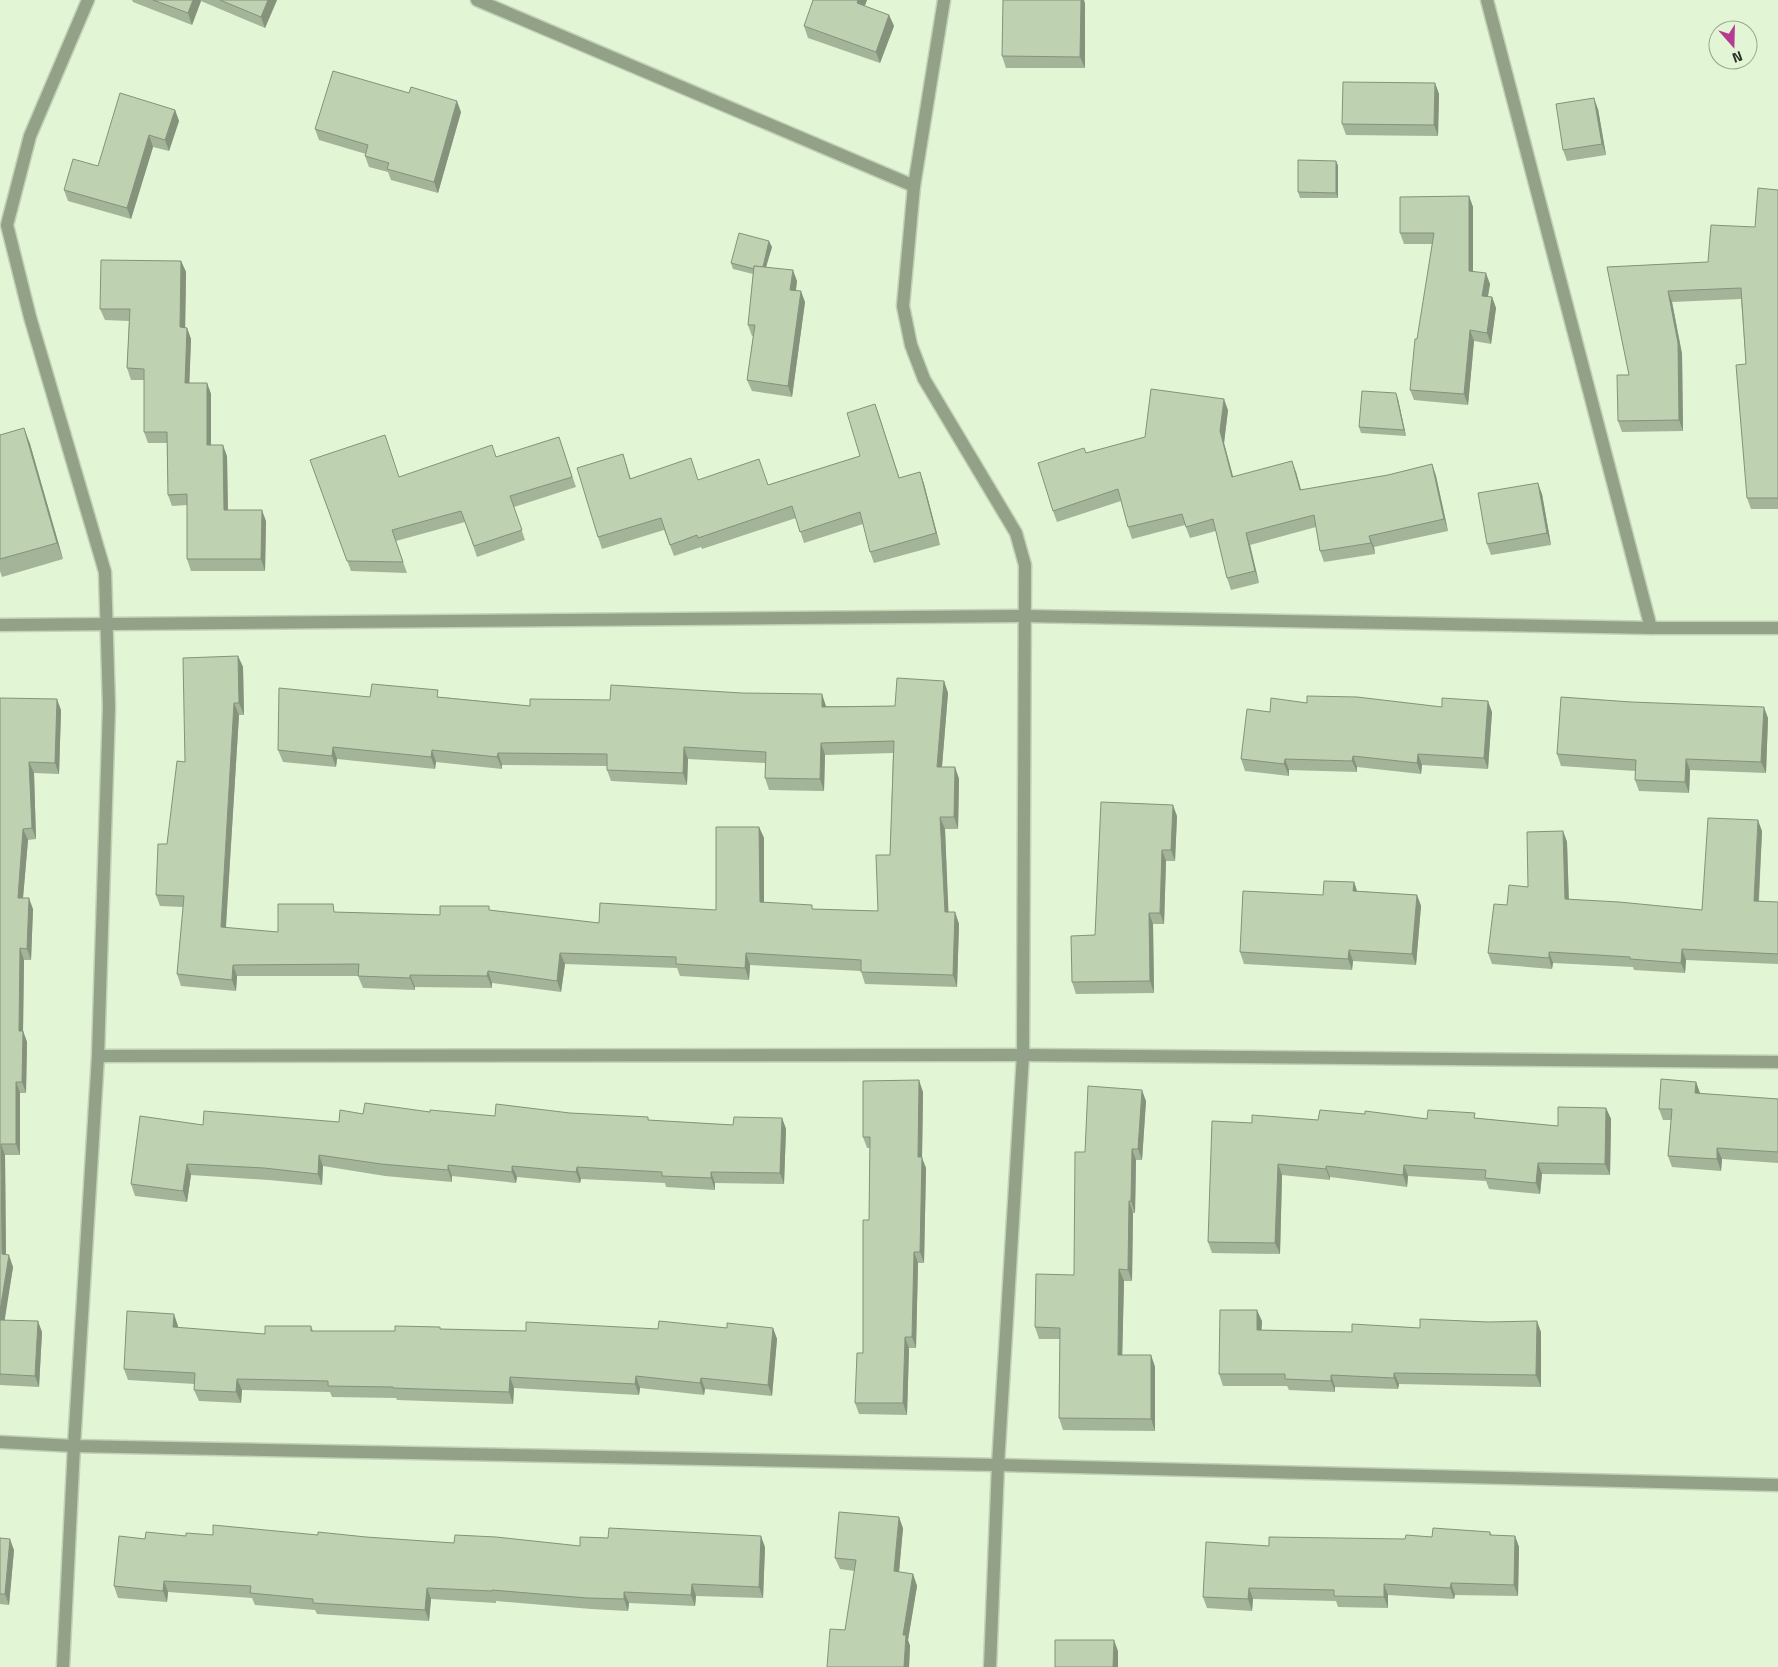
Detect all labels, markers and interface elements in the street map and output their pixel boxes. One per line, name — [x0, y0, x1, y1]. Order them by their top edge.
north arrow — [1708, 20, 1758, 70]
text: N — [1729, 46, 1746, 69]

